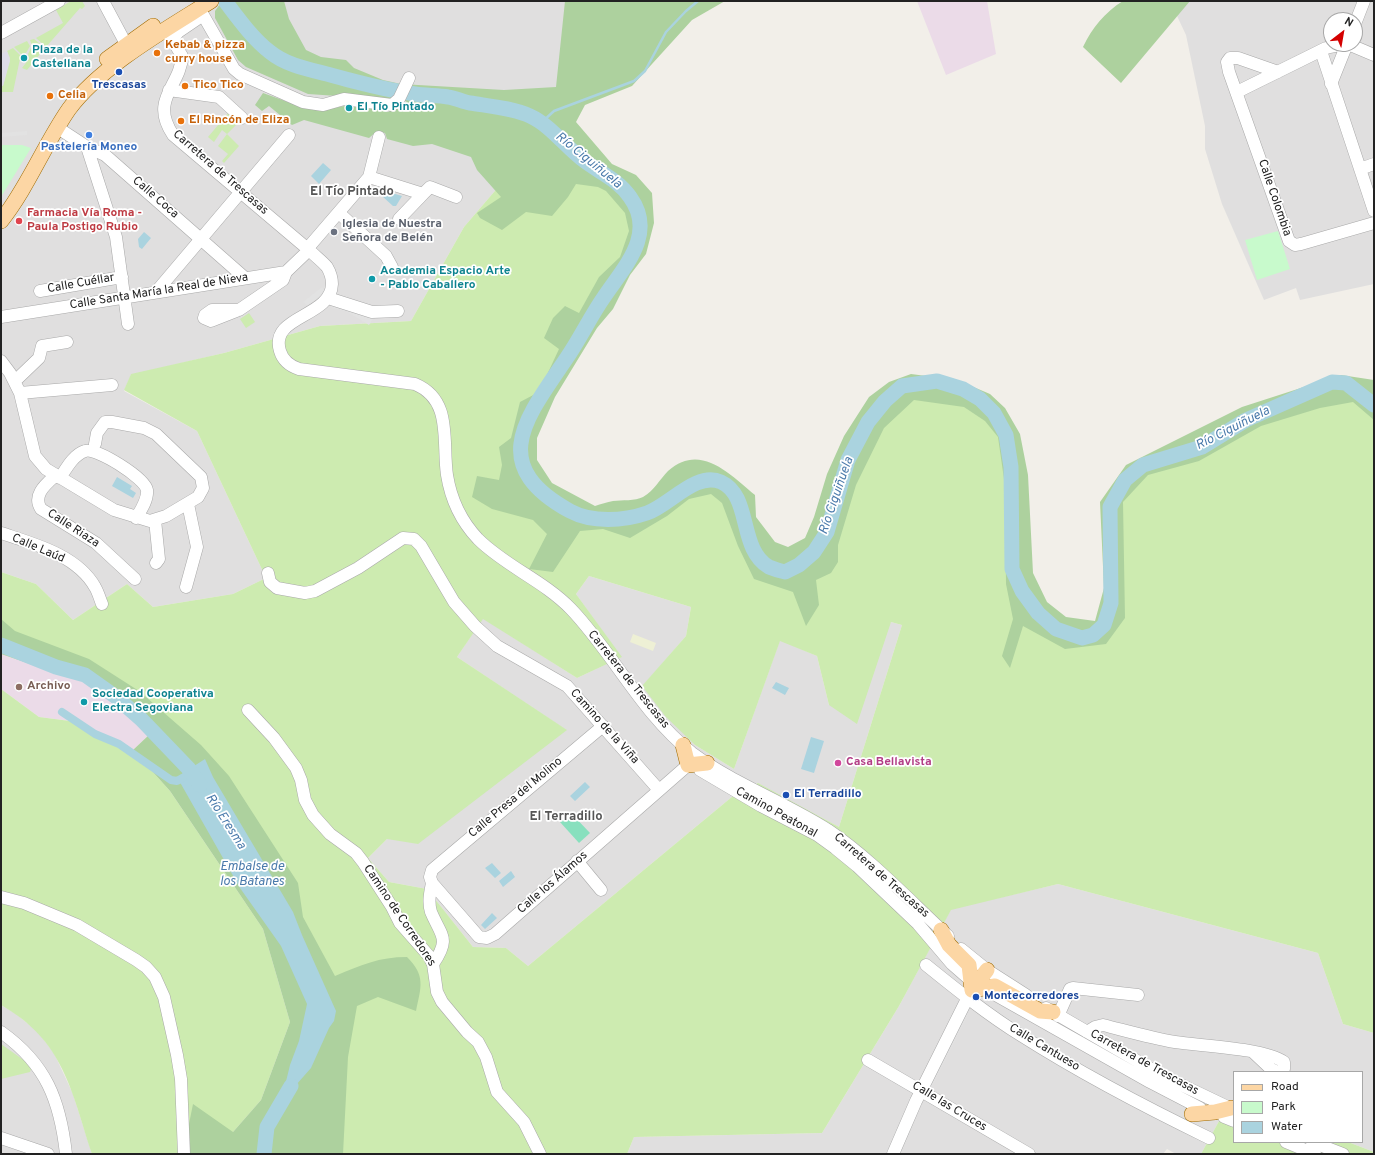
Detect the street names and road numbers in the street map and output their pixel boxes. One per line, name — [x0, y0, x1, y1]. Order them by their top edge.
street label: Carretera de Trescasas — [169, 128, 271, 218]
street label: Calle Colombia — [1254, 158, 1294, 238]
street label: Calle Coca — [129, 174, 181, 222]
street label: Calle Cuéllar — [46, 271, 116, 297]
street label: Calle Santa María la Real de Nieva — [69, 271, 249, 313]
street label: Calle Riaza — [44, 507, 102, 551]
street label: Calle Laúd — [9, 531, 67, 567]
street label: Carretera de Trescasas — [584, 628, 672, 732]
street label: Camino de la Viña — [566, 686, 642, 768]
street label: Calle Presa del Molino — [466, 755, 566, 841]
street label: Camino Peatonal — [733, 785, 819, 841]
street label: Carretera de Trescasas — [830, 831, 932, 921]
street label: Calle los Álamos — [515, 849, 591, 917]
street label: Camino de Corredores — [360, 862, 438, 970]
street label: Calle Cantueso — [1006, 1021, 1082, 1075]
street label: Carretera de Trescasas — [1087, 1027, 1201, 1099]
street label: Calle las Cruces — [909, 1079, 989, 1135]

